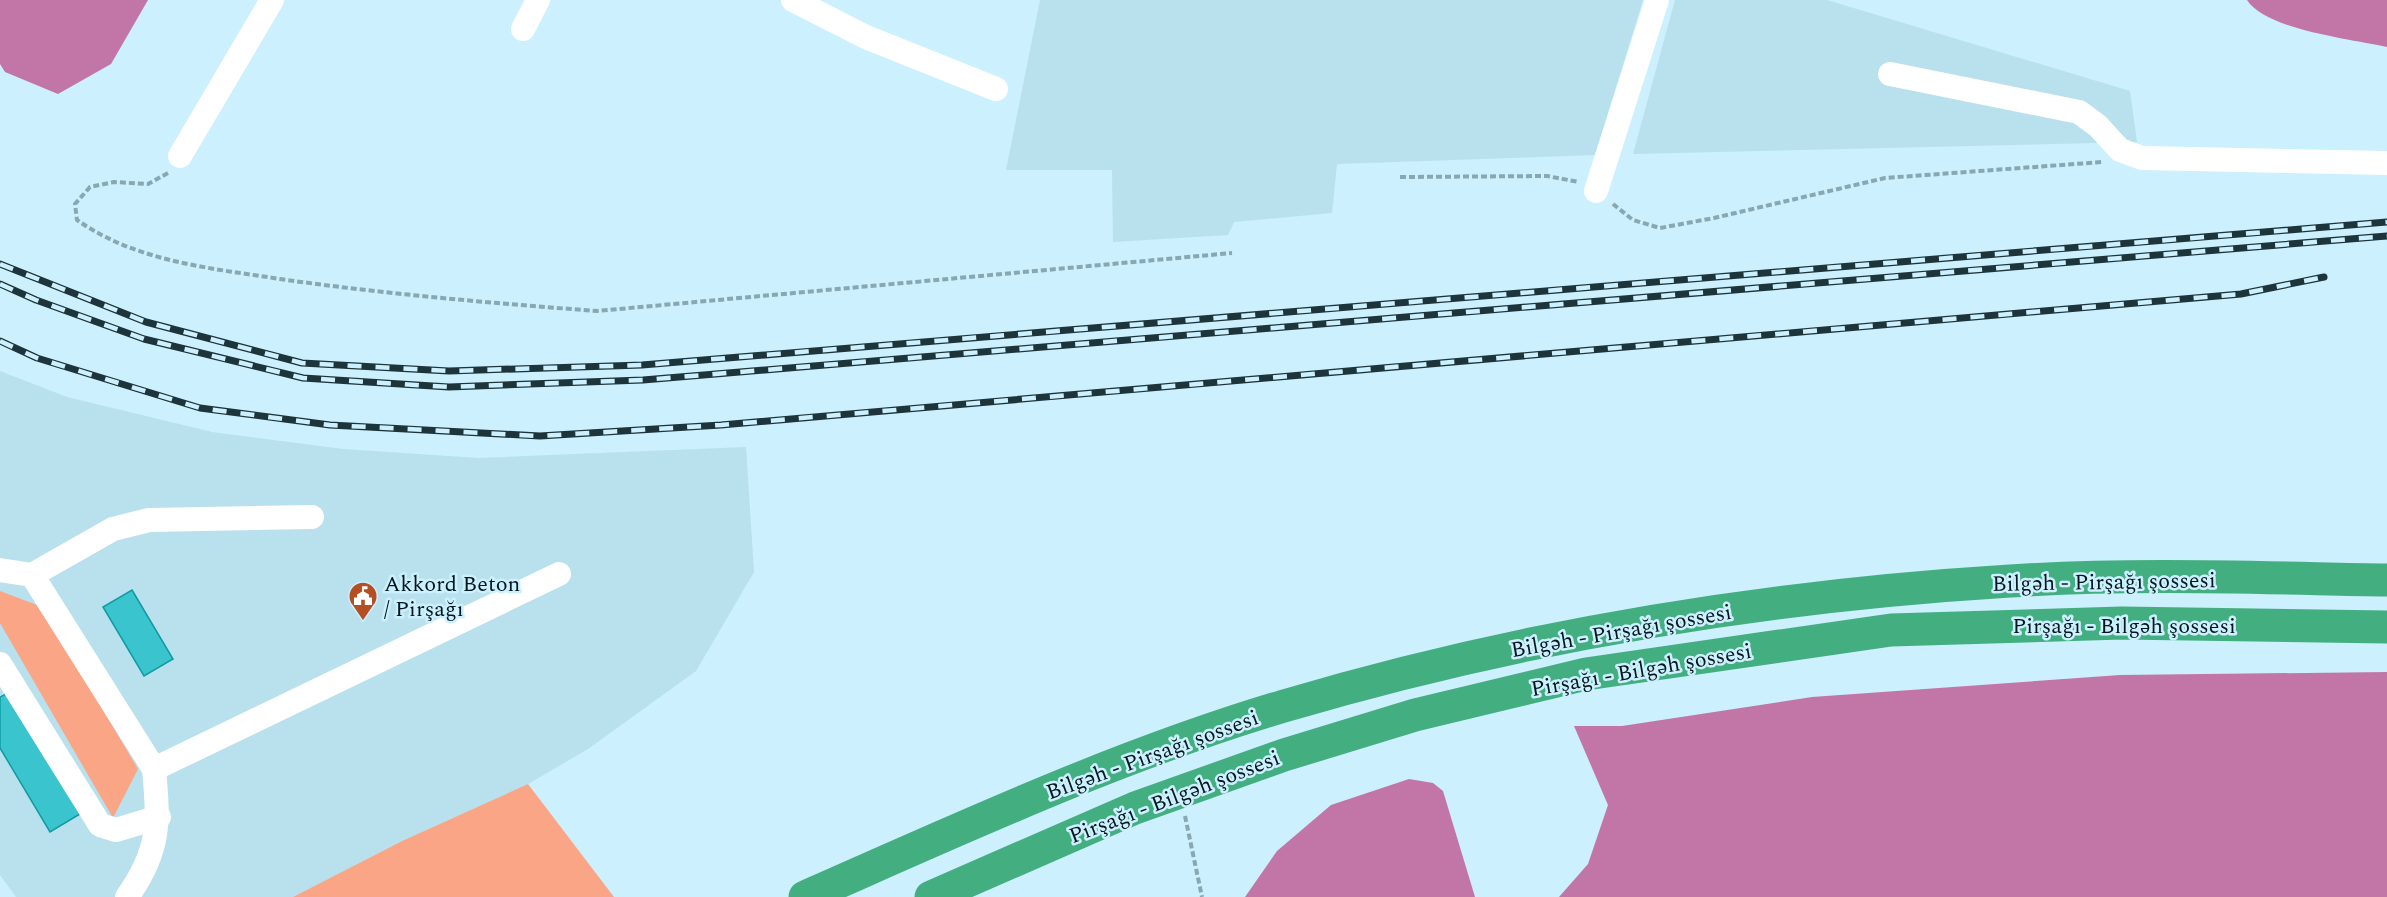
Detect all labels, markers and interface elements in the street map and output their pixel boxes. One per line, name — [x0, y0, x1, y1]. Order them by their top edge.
street label: Bilgəh - Pirşağı şossesi — [1992, 564, 2216, 601]
place label: Akkord Beton / Pirşağı — [384, 568, 520, 626]
public building icon: Akkord Beton / Pirşağı — [347, 580, 379, 622]
street label: Bilgəh - Pirşağı şossesi — [1508, 596, 1734, 667]
street label: Pirşağı - Bilgəh şossesi — [2012, 610, 2236, 643]
street label: Pirşağı - Bilgəh şossesi — [1528, 635, 1754, 706]
street label: Bilgəh - Pirşağı şossesi — [1042, 702, 1263, 809]
street label: Pirşağı - Bilgəh şossesi — [1064, 742, 1285, 853]

